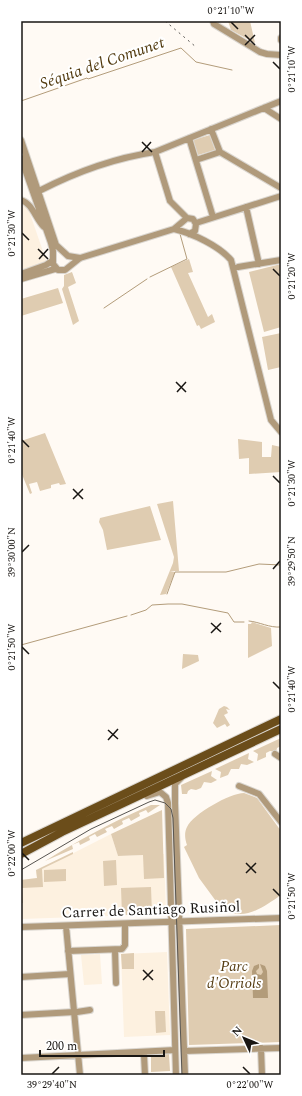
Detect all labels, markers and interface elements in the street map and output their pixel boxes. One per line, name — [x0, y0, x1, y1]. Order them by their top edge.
text: 0°21'10"W — [208, 3, 255, 19]
water label: Séquia del Comunet — [36, 30, 168, 96]
text: 0°21'10"W — [284, 45, 300, 92]
text: 0°21'30"W — [4, 209, 20, 256]
text: 0°21'20"W — [284, 252, 300, 299]
text: 0°21'40"W — [4, 416, 20, 463]
text: 0°21'30"W — [284, 459, 300, 506]
text: 39°30'00"N — [4, 527, 20, 577]
text: 39°29'50"N — [284, 536, 300, 586]
text: 0°21'50"W — [4, 623, 20, 670]
text: 0°21'40"W — [284, 665, 300, 712]
text: 0°22'00"W — [4, 829, 20, 876]
text: 0°21'50"W — [284, 872, 300, 919]
street label: Carrer de Santiago Rusiñol — [61, 895, 241, 925]
park label: Parc d'Orriols — [207, 955, 262, 995]
north arrow — [224, 1018, 264, 1058]
text: N — [228, 1022, 246, 1041]
scale bar — [40, 1032, 164, 1058]
text: 200 m — [46, 1037, 77, 1056]
text: 39°29'40"N — [27, 1077, 77, 1093]
text: 0°22'00"W — [227, 1077, 274, 1093]

